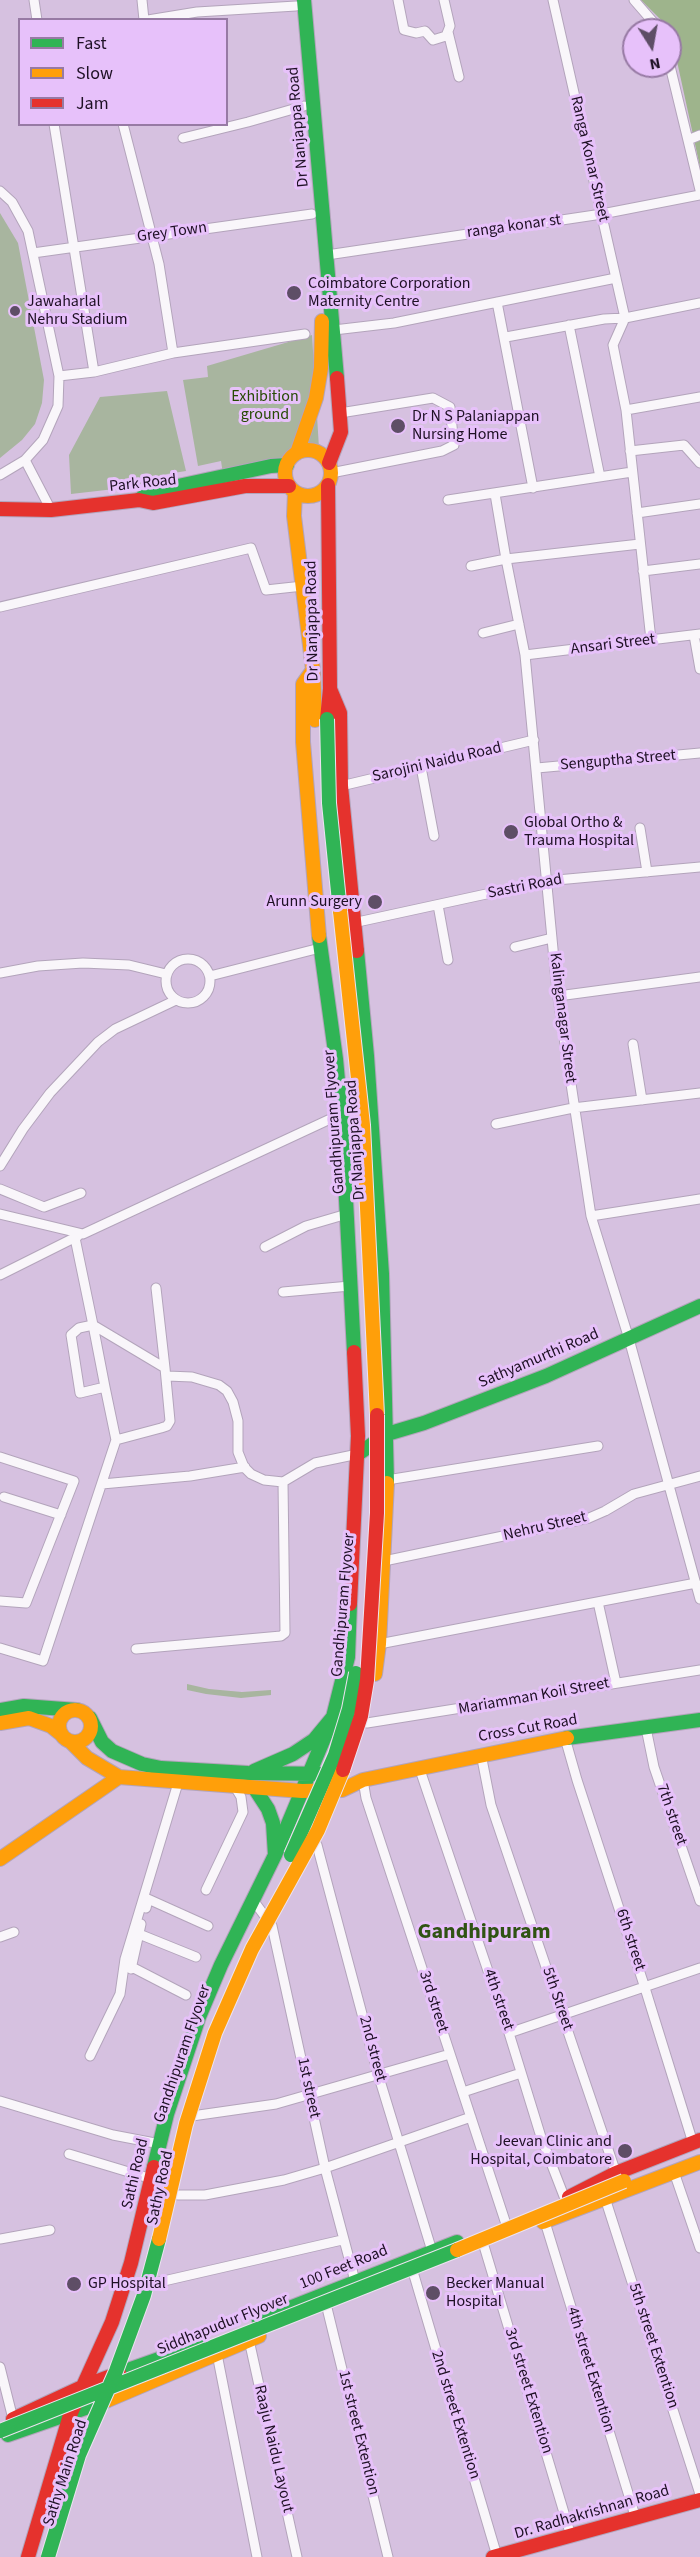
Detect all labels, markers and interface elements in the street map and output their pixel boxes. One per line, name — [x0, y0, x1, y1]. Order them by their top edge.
legend — [18, 18, 228, 126]
north arrow — [622, 18, 682, 78]
text: Fast — [76, 31, 107, 56]
text: N — [648, 52, 662, 76]
text: Slow — [76, 61, 113, 86]
street label: Dr Nanjappa Road — [284, 66, 314, 188]
text: Jam — [76, 91, 109, 116]
street label: Ranga Konar Street — [565, 94, 613, 224]
street label: ranga konar st — [466, 211, 562, 243]
street label: Grey Town — [136, 219, 208, 247]
place label: Coimbatore Corporation Maternity Centre — [308, 274, 471, 312]
marker: Coimbatore Corporation Maternity Centre — [285, 284, 303, 302]
place label: Jawaharlal Nehru Stadium — [27, 292, 128, 330]
marker: Jawaharlal Nehru Stadium — [8, 304, 22, 318]
park label: Exhibition ground — [231, 387, 299, 425]
place label: Dr N S Palaniappan Nursing Home — [412, 407, 540, 445]
marker: Dr N S Palaniappan Nursing Home — [389, 417, 407, 435]
street label: Park Road — [108, 471, 178, 497]
street label: Dr Nanjappa Road — [302, 560, 324, 682]
street label: Ansari Street — [570, 630, 656, 660]
street label: Sarojini Naidu Road — [371, 739, 503, 787]
street label: Senguptha Street — [559, 746, 677, 776]
place label: Global Ortho & Trauma Hospital — [524, 813, 634, 851]
marker: Global Ortho & Trauma Hospital — [502, 823, 520, 841]
street label: Sastri Road — [486, 870, 564, 904]
place label: Arunn Surgery — [267, 892, 362, 912]
marker: Arunn Surgery — [366, 893, 384, 911]
street label: Kalinganagar Street — [544, 952, 580, 1084]
street label: Gandhipuram Flyover — [320, 1049, 350, 1195]
street label: Dr Nanjappa Road — [342, 1079, 370, 1201]
street label: Sathyamurthi Road — [476, 1325, 602, 1393]
street label: Nehru Street — [502, 1508, 588, 1546]
street label: Gandhipuram Flyover — [328, 1532, 360, 1678]
street label: Mariamman Koil Street — [457, 1674, 611, 1720]
street label: Cross Cut Road — [477, 1711, 579, 1747]
street label: 7th street — [652, 1782, 690, 1848]
street label: 6th street — [611, 1907, 649, 1973]
district label: Gandhipuram — [417, 1920, 551, 1946]
street label: 5th Street — [537, 1965, 577, 2033]
street label: 4th street — [479, 1967, 517, 2033]
street label: 3rd street — [414, 1969, 452, 2035]
street label: Gandhipuram Flyover — [150, 1983, 216, 2125]
street label: 2nd street — [354, 2014, 390, 2084]
street label: 1st street — [292, 2056, 324, 2120]
place label: Jeevan Clinic and Hospital, Coimbatore — [470, 2132, 612, 2170]
street label: Sathi Road — [119, 2137, 153, 2211]
marker: Jeevan Clinic and Hospital, Coimbatore — [616, 2142, 634, 2160]
street label: Sathy Road — [144, 2149, 178, 2227]
street label: 100 Feet Road — [297, 2242, 391, 2294]
place label: GP Hospital — [88, 2274, 166, 2294]
place label: Becker Manual Hospital — [446, 2274, 544, 2312]
marker: GP Hospital — [65, 2275, 83, 2293]
street label: 5th street Extention — [624, 2281, 682, 2411]
marker: Becker Manual Hospital — [424, 2284, 442, 2302]
street label: Siddhapudur Flyover — [155, 2290, 291, 2360]
street label: 4th street Extention — [562, 2305, 618, 2435]
street label: 3rd street Extention — [500, 2326, 556, 2456]
street label: 2nd street Extention — [426, 2348, 484, 2482]
street label: 1st street Extention — [333, 2369, 383, 2497]
street label: Raaju Naidu Layout — [249, 2383, 297, 2515]
street label: Sathy Main Road — [40, 2417, 92, 2529]
street label: Dr. Radhakrishnan Road — [512, 2482, 672, 2544]

